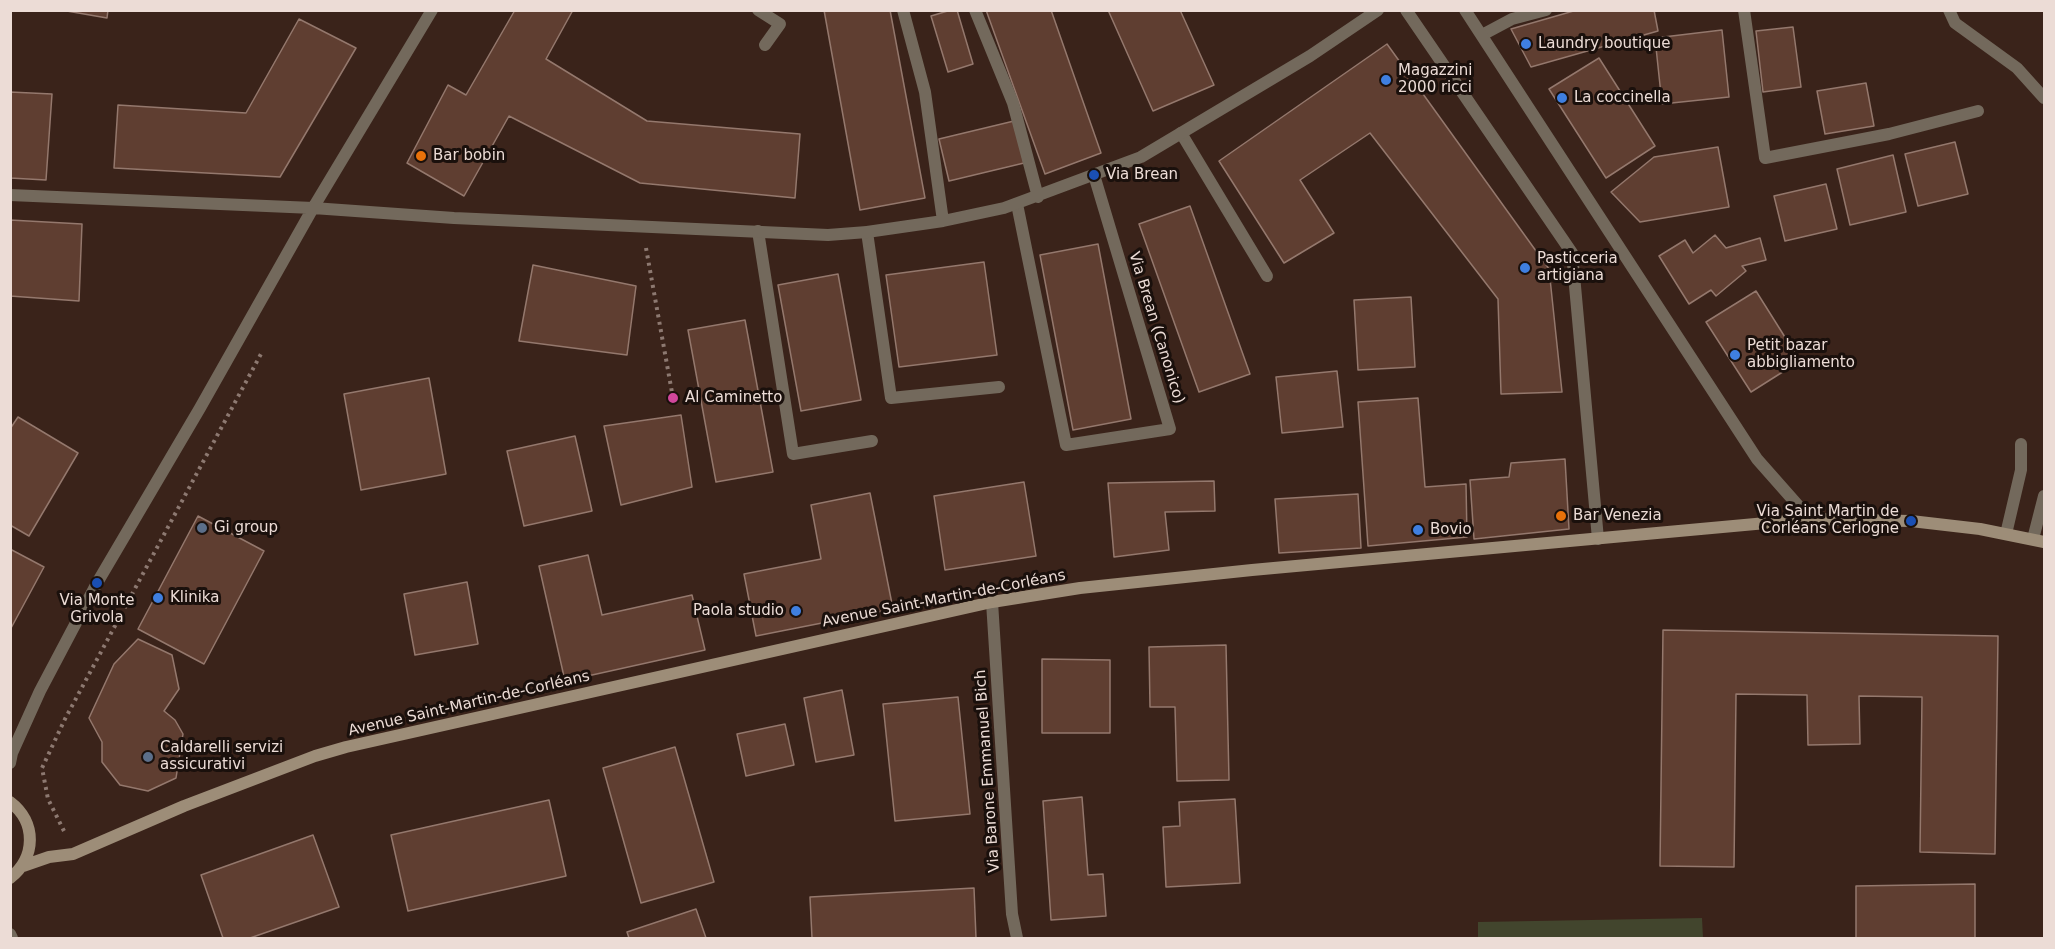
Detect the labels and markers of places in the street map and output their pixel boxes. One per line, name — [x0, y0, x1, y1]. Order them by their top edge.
place label: Laundry boutique — [1538, 35, 1670, 53]
marker: Laundry boutique — [1519, 37, 1533, 51]
place label: Magazzini 2000 ricci — [1398, 62, 1472, 97]
marker: Magazzini 2000 ricci — [1379, 73, 1393, 87]
place label: La coccinella — [1574, 89, 1671, 107]
marker: La coccinella — [1555, 91, 1569, 105]
place label: Bar bobin — [433, 147, 505, 165]
marker: Bar bobin — [414, 149, 428, 163]
place label: Via Brean — [1106, 166, 1178, 184]
marker: Via Brean — [1087, 168, 1101, 182]
place label: Pasticceria artigiana — [1537, 250, 1618, 285]
marker: Pasticceria artigiana — [1518, 261, 1532, 275]
place label: Petit bazar abbigliamento — [1747, 337, 1855, 372]
marker: Petit bazar abbigliamento — [1728, 348, 1742, 362]
place label: Al Caminetto — [685, 389, 782, 407]
marker: Al Caminetto — [666, 391, 680, 405]
place label: Via Saint Martin de Corléans Cerlogne — [1757, 503, 1899, 538]
place label: Bar Venezia — [1573, 507, 1662, 525]
marker: Bar Venezia — [1554, 509, 1568, 523]
marker: Via Saint Martin de Corléans Cerlogne — [1904, 514, 1918, 528]
place label: Gi group — [214, 519, 278, 537]
marker: Gi group — [195, 521, 209, 535]
place label: Bovio — [1430, 521, 1472, 539]
marker: Bovio — [1411, 523, 1425, 537]
marker: Via Monte Grivola — [90, 576, 104, 590]
place label: Klinika — [170, 589, 219, 607]
marker: Klinika — [151, 591, 165, 605]
place label: Via Monte Grivola — [60, 592, 134, 627]
place label: Paola studio — [693, 602, 784, 620]
marker: Paola studio — [789, 604, 803, 618]
place label: Caldarelli servizi assicurativi — [160, 739, 283, 774]
marker: Caldarelli servizi assicurativi — [141, 750, 155, 764]

